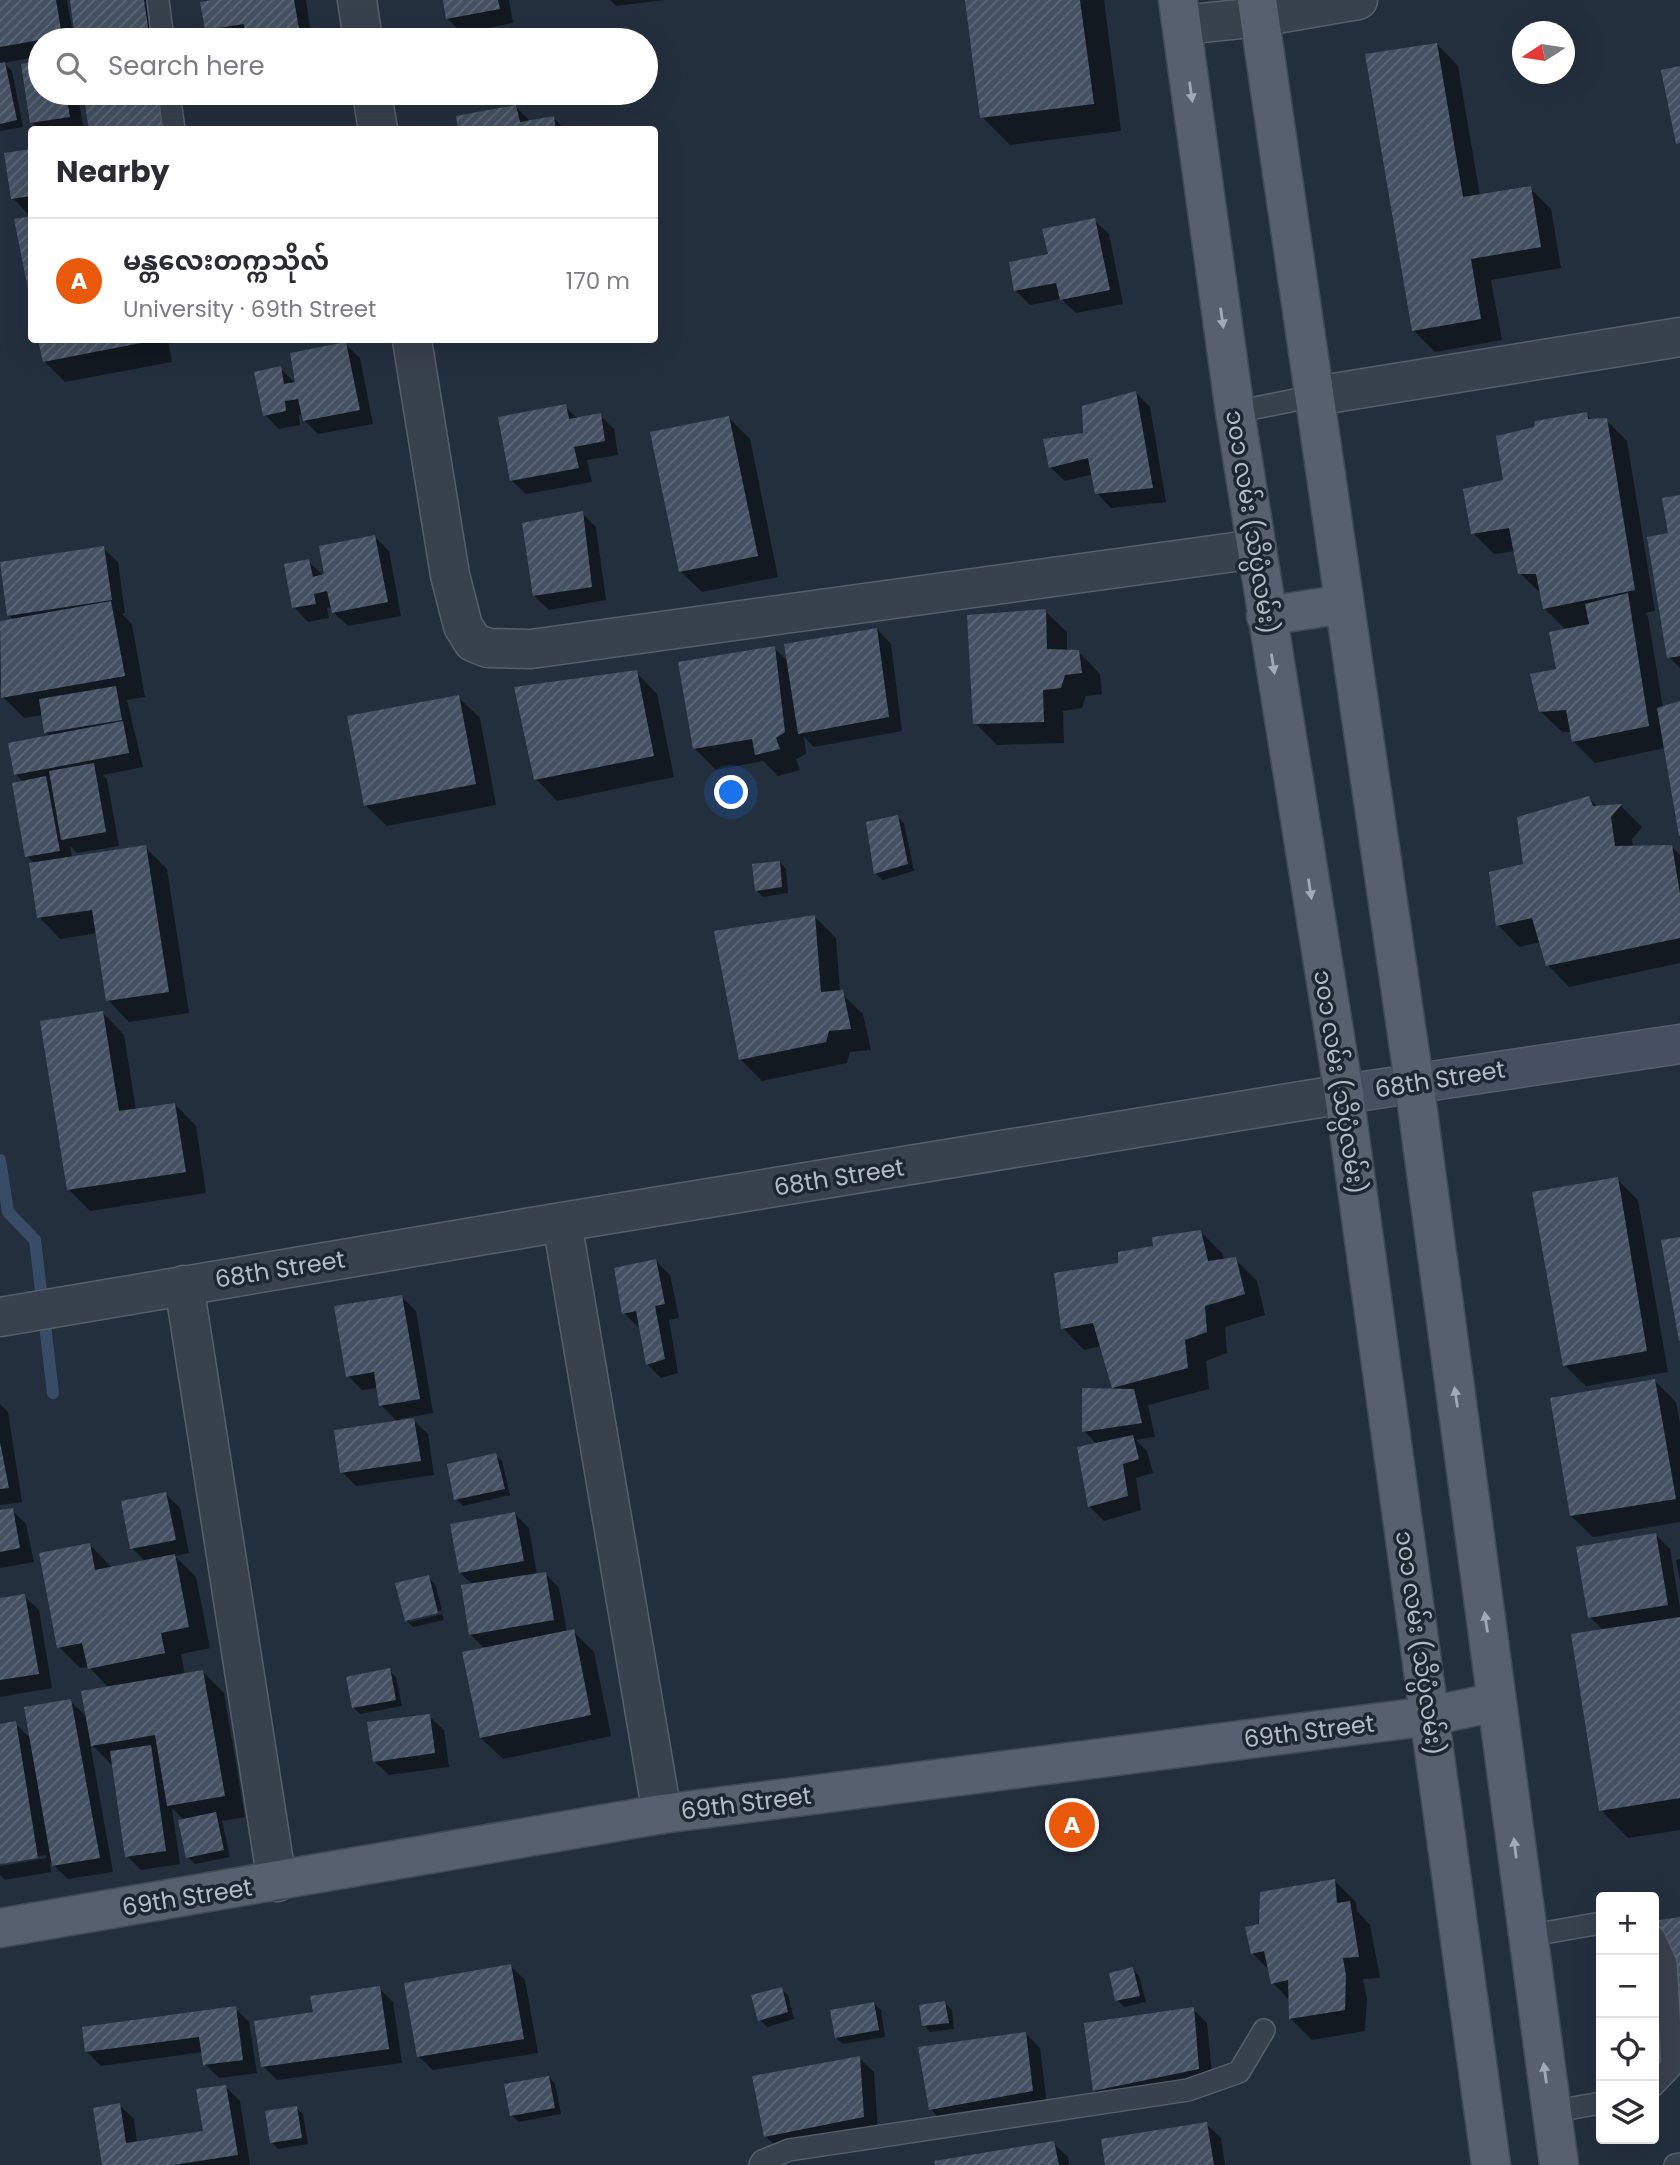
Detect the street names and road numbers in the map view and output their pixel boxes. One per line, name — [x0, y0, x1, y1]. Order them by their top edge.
street label: ၁၀၁ လမ်း (သိပ္ပံလမ်း) — [1214, 408, 1286, 637]
street label: ၁၀၁ လမ်း (သိပ္ပံလမ်း) — [1302, 968, 1374, 1197]
street label: 68th Street — [1373, 1052, 1507, 1106]
street label: 68th Street — [772, 1150, 906, 1204]
street label: 68th Street — [213, 1242, 347, 1296]
street label: ၁၀၁ လမ်း (သိပ္ပံလမ်း) — [1384, 1529, 1452, 1758]
street label: 69th Street — [1242, 1707, 1376, 1755]
street label: 69th Street — [679, 1779, 813, 1827]
street label: 69th Street — [120, 1870, 254, 1924]

